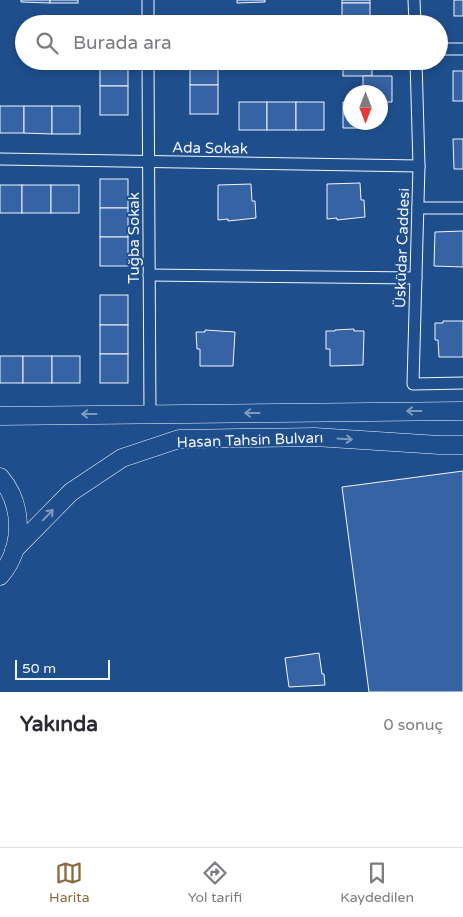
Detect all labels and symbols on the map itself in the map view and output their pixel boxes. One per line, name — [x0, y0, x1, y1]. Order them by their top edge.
north arrow — [343, 85, 388, 130]
street label: Ada Sokak — [172, 138, 248, 158]
street label: Üsküdar Caddesi — [391, 188, 413, 308]
street label: Tuğba Sokak — [125, 192, 143, 284]
one-way arrow — [407, 406, 423, 416]
one-way arrow — [244, 408, 260, 418]
one-way arrow — [82, 409, 98, 419]
street label: Hasan Tahsin Bulvarı — [176, 428, 324, 452]
one-way arrow — [337, 434, 353, 443]
one-way arrow — [42, 509, 54, 521]
scale bar — [15, 657, 110, 680]

